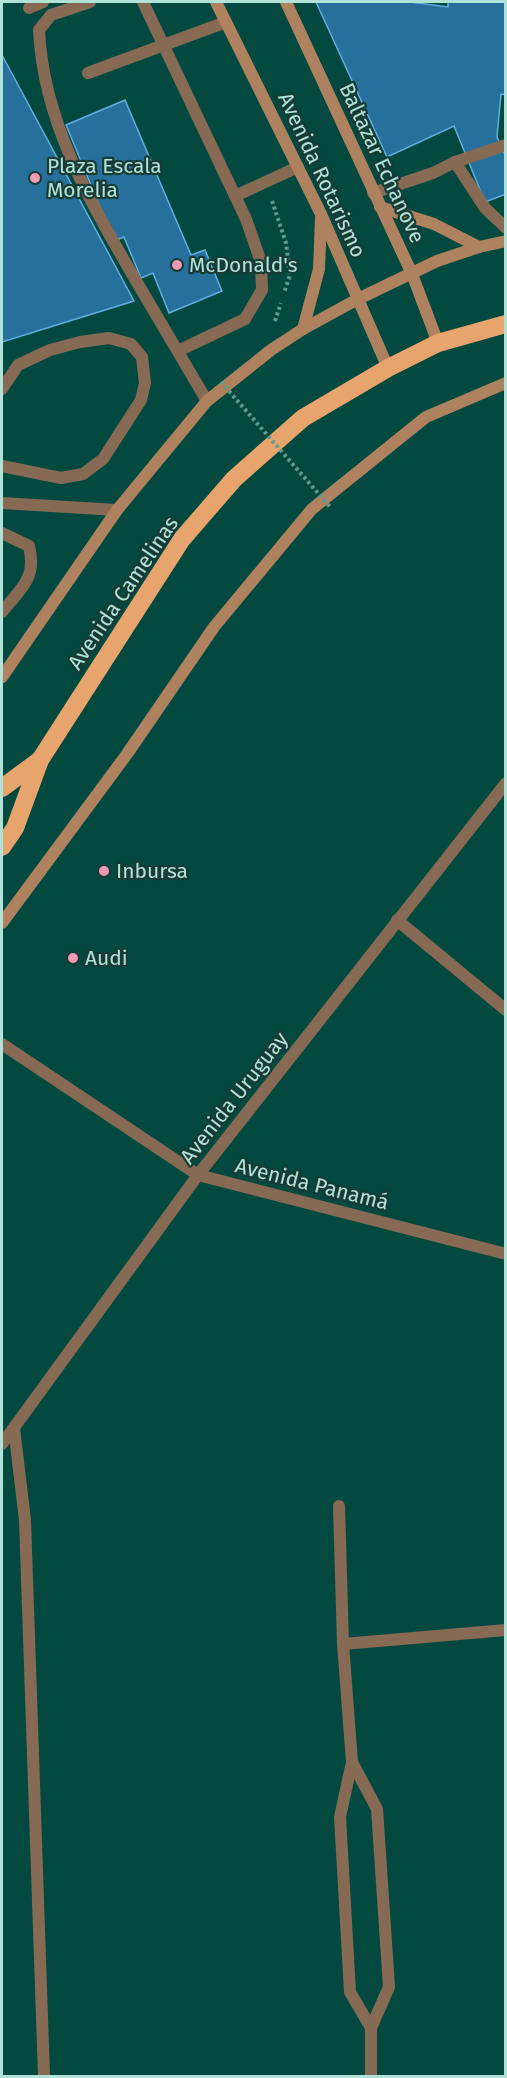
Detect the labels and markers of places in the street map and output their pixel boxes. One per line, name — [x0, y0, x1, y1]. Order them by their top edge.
place label: Plaza Escala Morelia — [47, 153, 162, 203]
marker: Plaza Escala Morelia — [28, 171, 42, 185]
place label: McDonald's — [189, 252, 298, 278]
marker: McDonald's — [170, 258, 184, 272]
place label: Inbursa — [116, 858, 188, 884]
marker: Inbursa — [97, 864, 111, 878]
place label: Audi — [85, 945, 128, 971]
marker: Audi — [66, 951, 80, 965]

